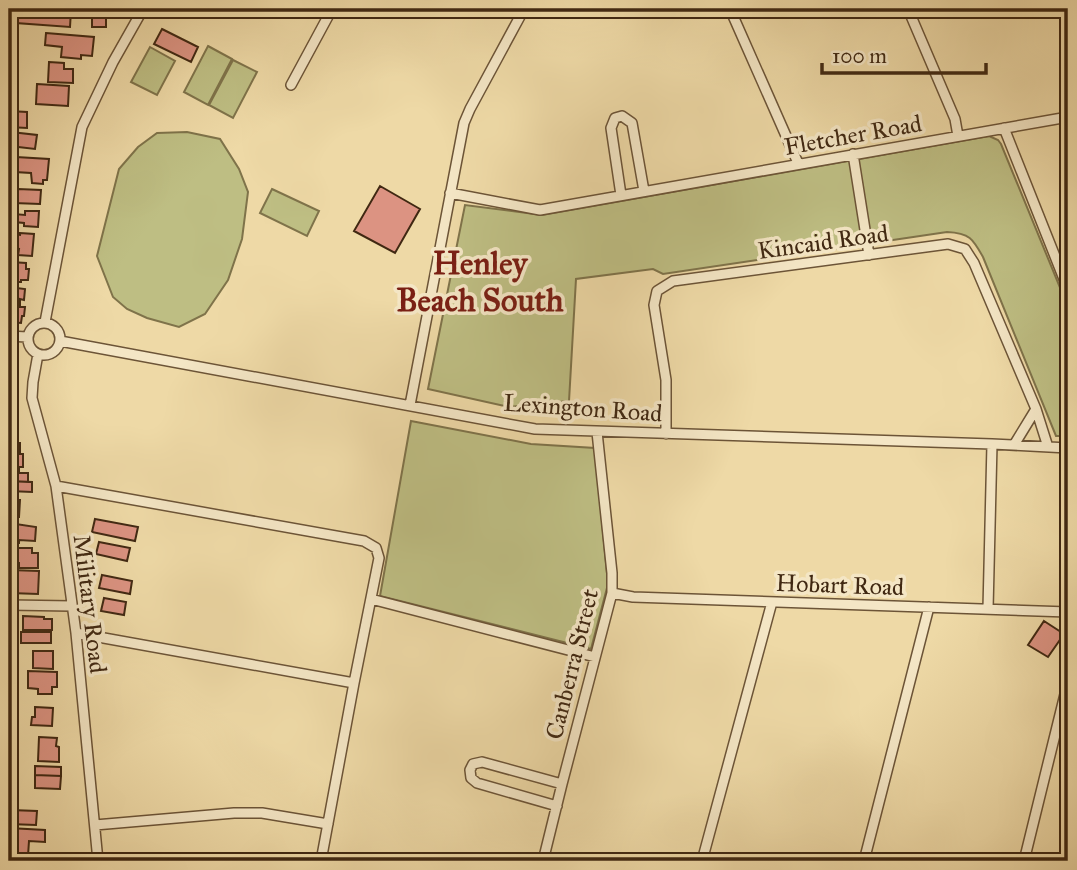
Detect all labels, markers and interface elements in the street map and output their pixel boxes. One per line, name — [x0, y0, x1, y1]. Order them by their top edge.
scale bar — [822, 32, 986, 76]
text: 100 m — [832, 43, 887, 69]
street label: Fletcher Road — [782, 108, 924, 162]
street label: Kincaid Road — [756, 218, 890, 266]
district label: Henley Beach South — [396, 244, 564, 320]
street label: Lexington Road — [503, 387, 663, 429]
street label: Military Road — [67, 533, 113, 675]
street label: Hobart Road — [775, 568, 905, 602]
street label: Canberra Street — [539, 585, 605, 742]

